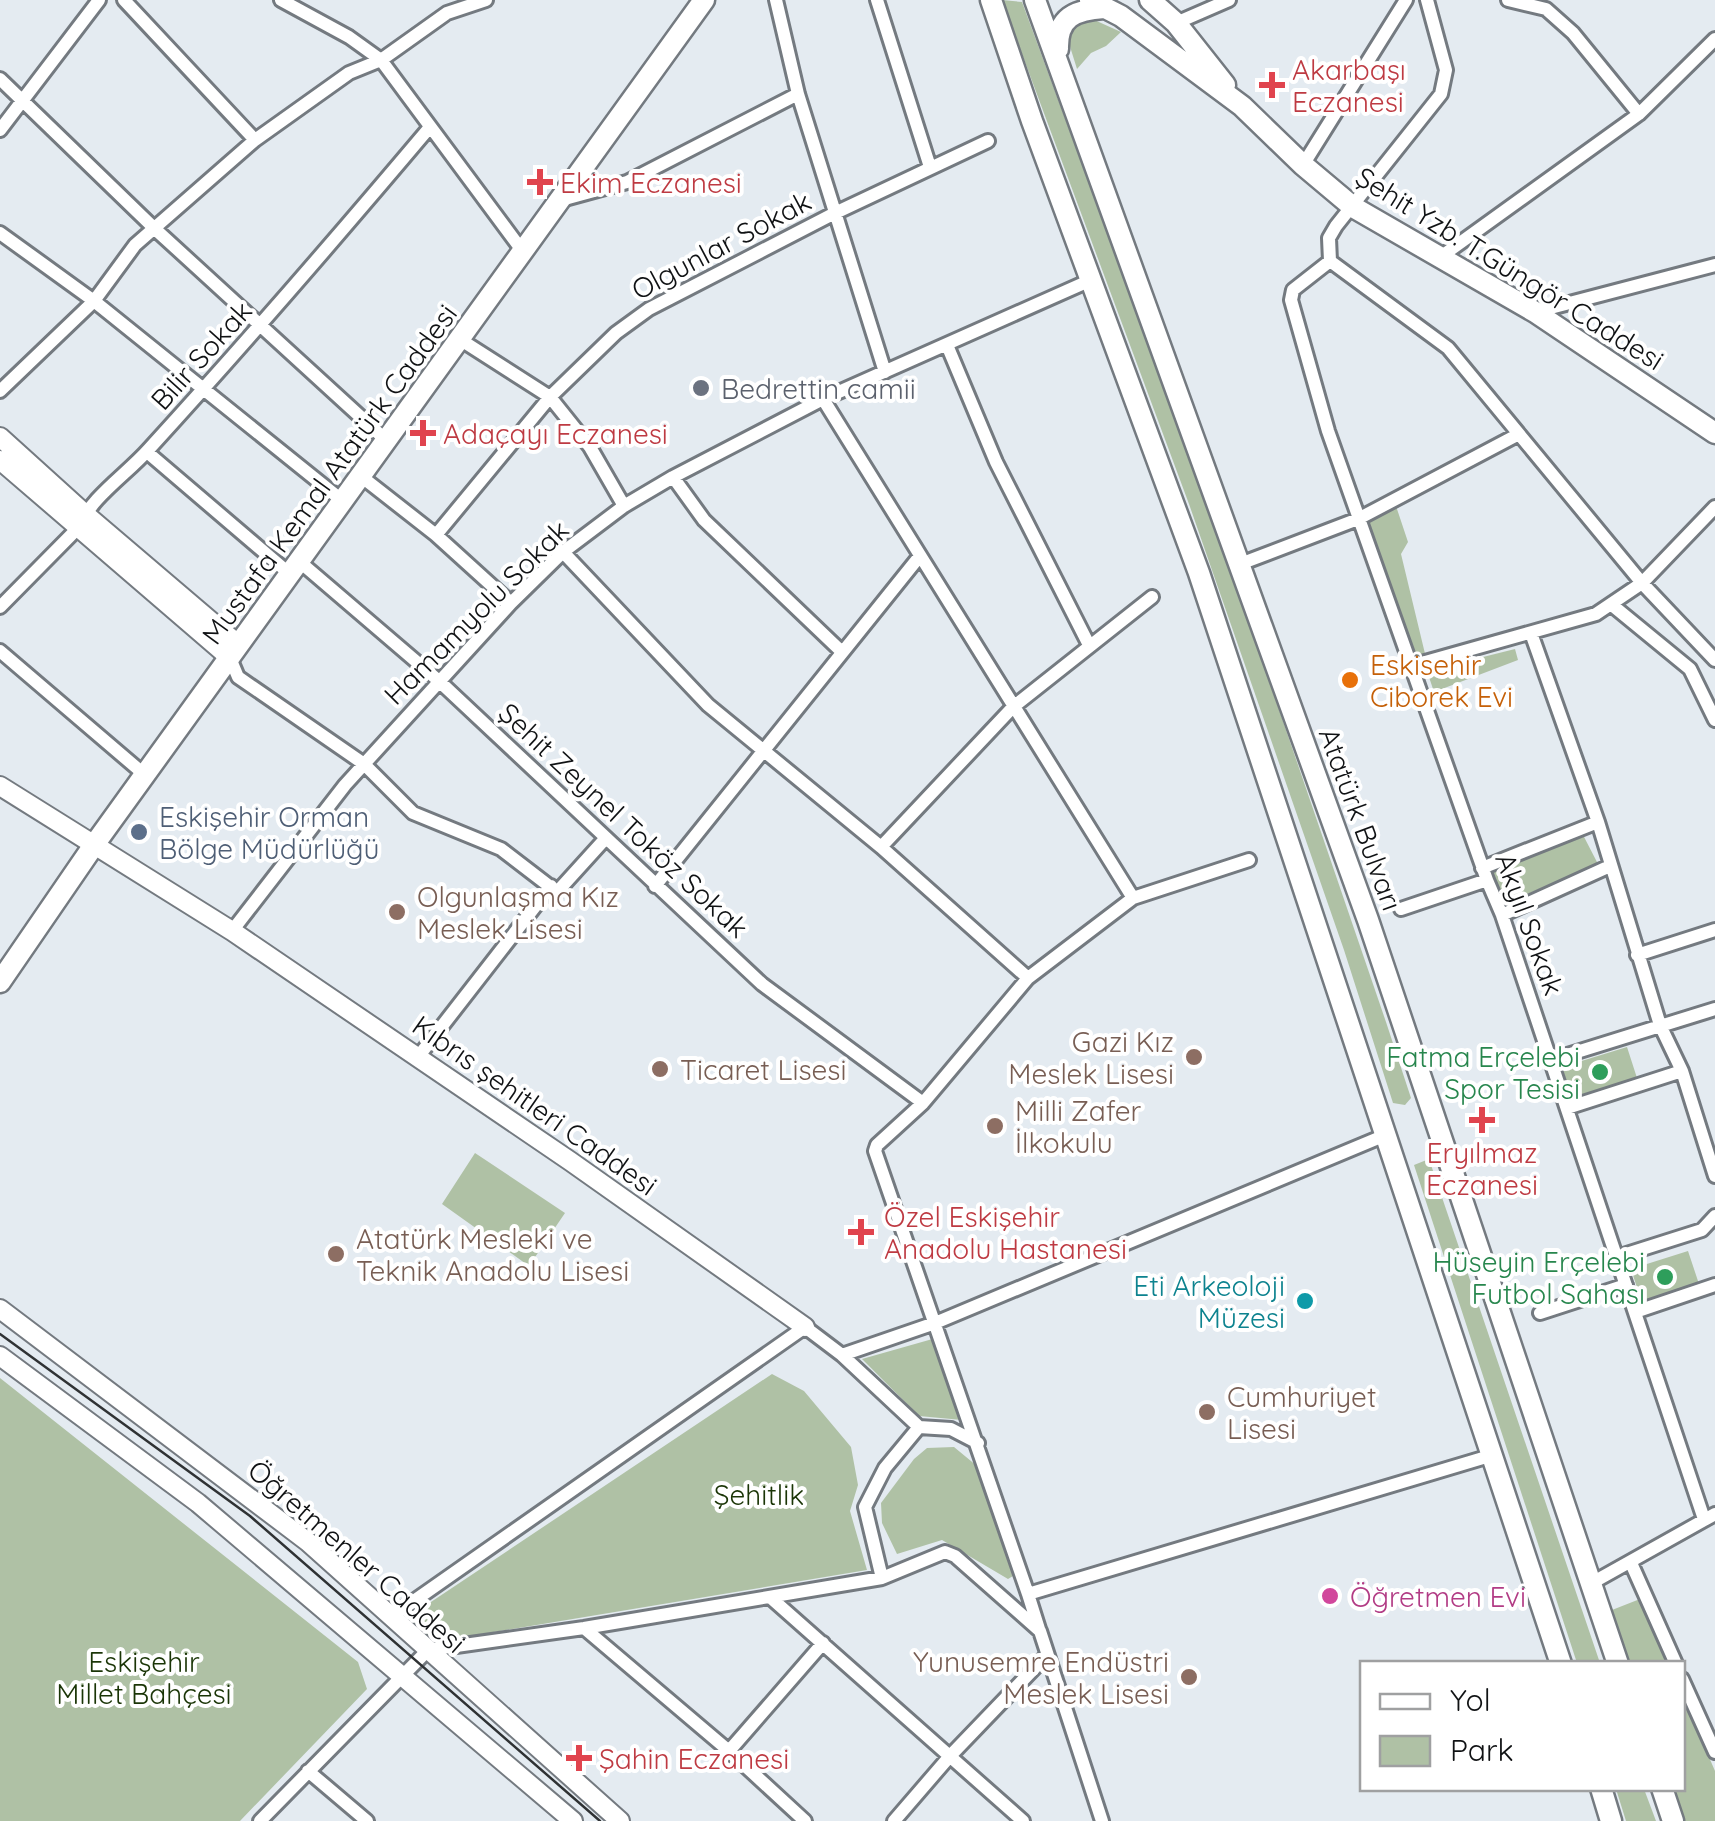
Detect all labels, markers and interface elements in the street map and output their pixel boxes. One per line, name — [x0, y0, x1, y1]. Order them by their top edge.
place label: Akarbaşı Eczanesi — [1292, 52, 1406, 119]
marker: Akarbaşı Eczanesi — [1261, 74, 1283, 96]
street label: Şehit Yzb. T.Güngör Caddesi — [1349, 159, 1671, 377]
place label: Ekim Eczanesi — [560, 165, 742, 200]
marker: Ekim Eczanesi — [529, 171, 551, 193]
street label: Olgunlar Sokak — [625, 183, 817, 307]
street label: Bilir Sokak — [143, 293, 259, 417]
street label: Mustafa Kemal Atatürk Caddesi — [194, 297, 464, 651]
place label: Bedrettin camii — [721, 371, 916, 406]
marker: Bedrettin camii — [690, 377, 712, 399]
place label: Adaçayı Eczanesi — [443, 416, 668, 451]
marker: Adaçayı Eczanesi — [412, 422, 434, 444]
street label: Hamamyolu Sokak — [376, 512, 576, 712]
place label: Eskisehir Ciborek Evi — [1370, 647, 1513, 714]
marker: Eskisehir Ciborek Evi — [1339, 669, 1361, 691]
street label: Şehit Zeynel Toköz Sokak — [492, 695, 756, 945]
street label: Atatürk Bulvarı — [1312, 723, 1410, 915]
place label: Eskişehir Orman Bölge Müdürlüğü — [159, 799, 380, 866]
marker: Eskişehir Orman Bölge Müdürlüğü — [128, 821, 150, 843]
street label: Akyıl Sokak — [1488, 848, 1572, 1000]
place label: Olgunlaşma Kız Meslek Lisesi — [417, 879, 619, 946]
marker: Olgunlaşma Kız Meslek Lisesi — [386, 901, 408, 923]
street label: Kıbrıs şehitleri Caddesi — [406, 1007, 664, 1203]
place label: Gazi Kız Meslek Lisesi — [1008, 1024, 1174, 1091]
place label: Fatma Erçelebi Spor Tesisi — [1386, 1039, 1580, 1106]
marker: Gazi Kız Meslek Lisesi — [1183, 1046, 1205, 1068]
place label: Ticaret Lisesi — [680, 1052, 846, 1087]
marker: Ticaret Lisesi — [649, 1058, 671, 1080]
marker: Fatma Erçelebi Spor Tesisi — [1589, 1061, 1611, 1083]
place label: Milli Zafer İlkokulu — [1015, 1093, 1142, 1160]
marker: Eryılmaz Eczanesi — [1471, 1109, 1493, 1131]
marker: Milli Zafer İlkokulu — [984, 1115, 1006, 1137]
place label: Eryılmaz Eczanesi — [1426, 1135, 1538, 1202]
place label: Özel Eskişehir Anadolu Hastanesi — [884, 1199, 1127, 1266]
marker: Özel Eskişehir Anadolu Hastanesi — [848, 1219, 874, 1245]
place label: Atatürk Mesleki ve Teknik Anadolu Lisesi — [356, 1221, 629, 1288]
marker: Atatürk Mesleki ve Teknik Anadolu Lisesi — [325, 1243, 347, 1265]
place label: Hüseyin Erçelebi Futbol Sahası — [1432, 1244, 1645, 1311]
marker: Hüseyin Erçelebi Futbol Sahası — [1654, 1266, 1676, 1288]
place label: Eti Arkeoloji Müzesi — [1133, 1268, 1285, 1335]
marker: Eti Arkeoloji Müzesi — [1294, 1290, 1316, 1312]
place label: Cumhuriyet Lisesi — [1227, 1379, 1376, 1446]
marker: Cumhuriyet Lisesi — [1196, 1401, 1218, 1423]
street label: Öğretmenler Caddesi — [241, 1452, 473, 1660]
park label: Şehitlik — [714, 1477, 804, 1512]
place label: Öğretmen Evi — [1350, 1579, 1526, 1614]
marker: Öğretmen Evi — [1319, 1585, 1341, 1607]
park label: Eskişehir Millet Bahçesi — [56, 1644, 232, 1711]
place label: Yunusemre Endüstri Meslek Lisesi — [913, 1644, 1169, 1711]
legend — [1360, 1661, 1685, 1791]
marker: Yunusemre Endüstri Meslek Lisesi — [1178, 1666, 1200, 1688]
text: Yol — [1450, 1681, 1491, 1719]
text: Park — [1450, 1731, 1514, 1769]
place label: Şahin Eczanesi — [599, 1741, 789, 1776]
marker: Şahin Eczanesi — [568, 1747, 590, 1769]

